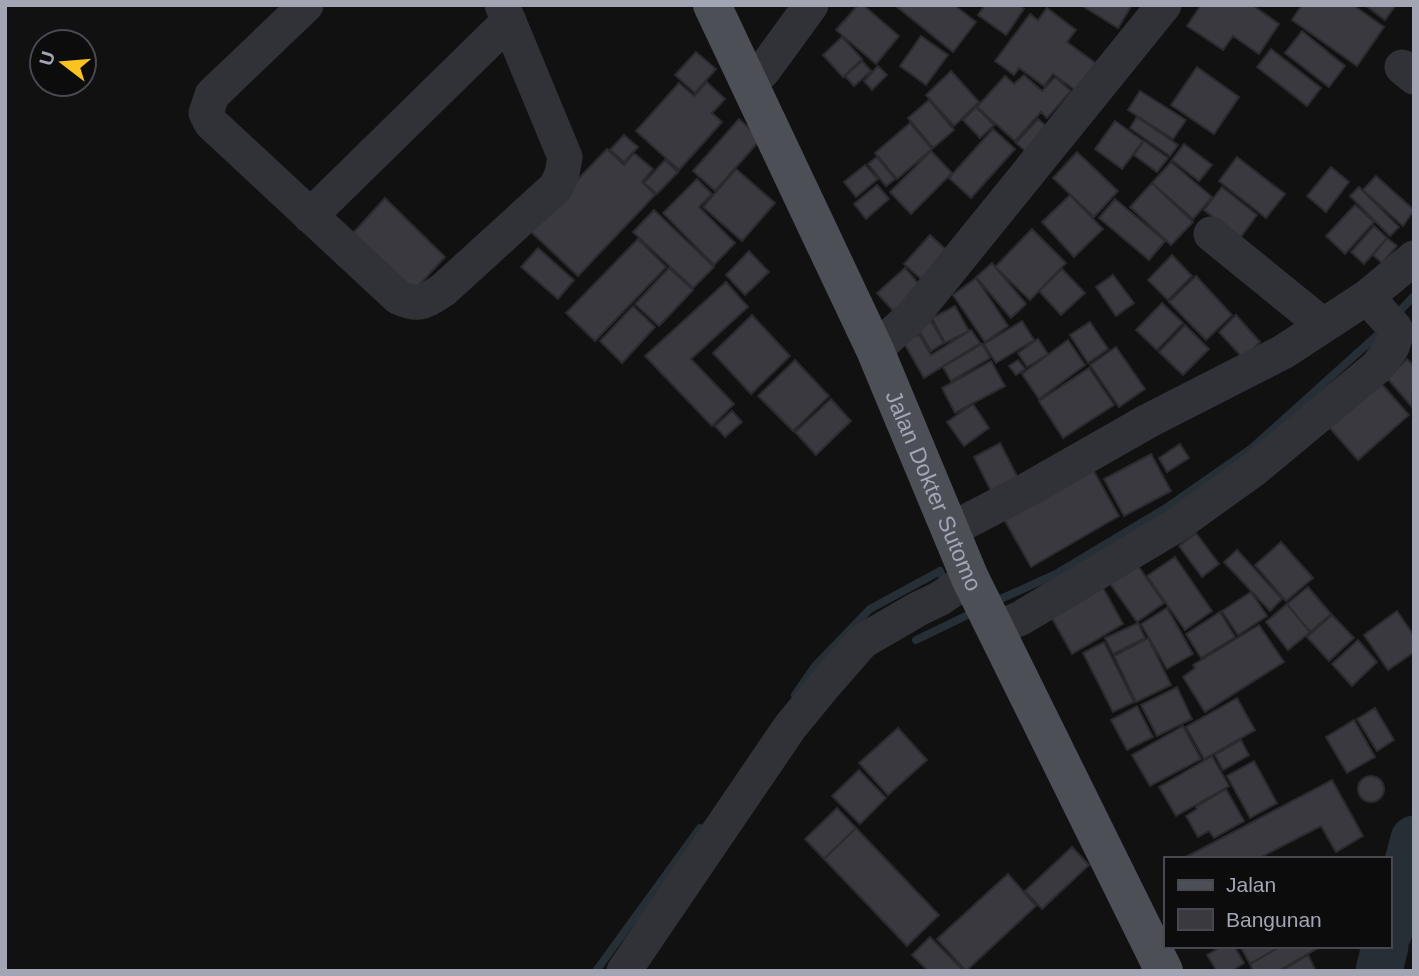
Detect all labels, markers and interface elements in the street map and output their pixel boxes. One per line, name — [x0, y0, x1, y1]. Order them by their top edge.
north arrow — [28, 28, 98, 98]
text: U — [35, 49, 59, 68]
street label: Jalan Dokter Sutomo — [880, 387, 987, 595]
legend — [1164, 857, 1391, 948]
text: Jalan — [1226, 873, 1276, 896]
text: Bangunan — [1226, 908, 1322, 931]

